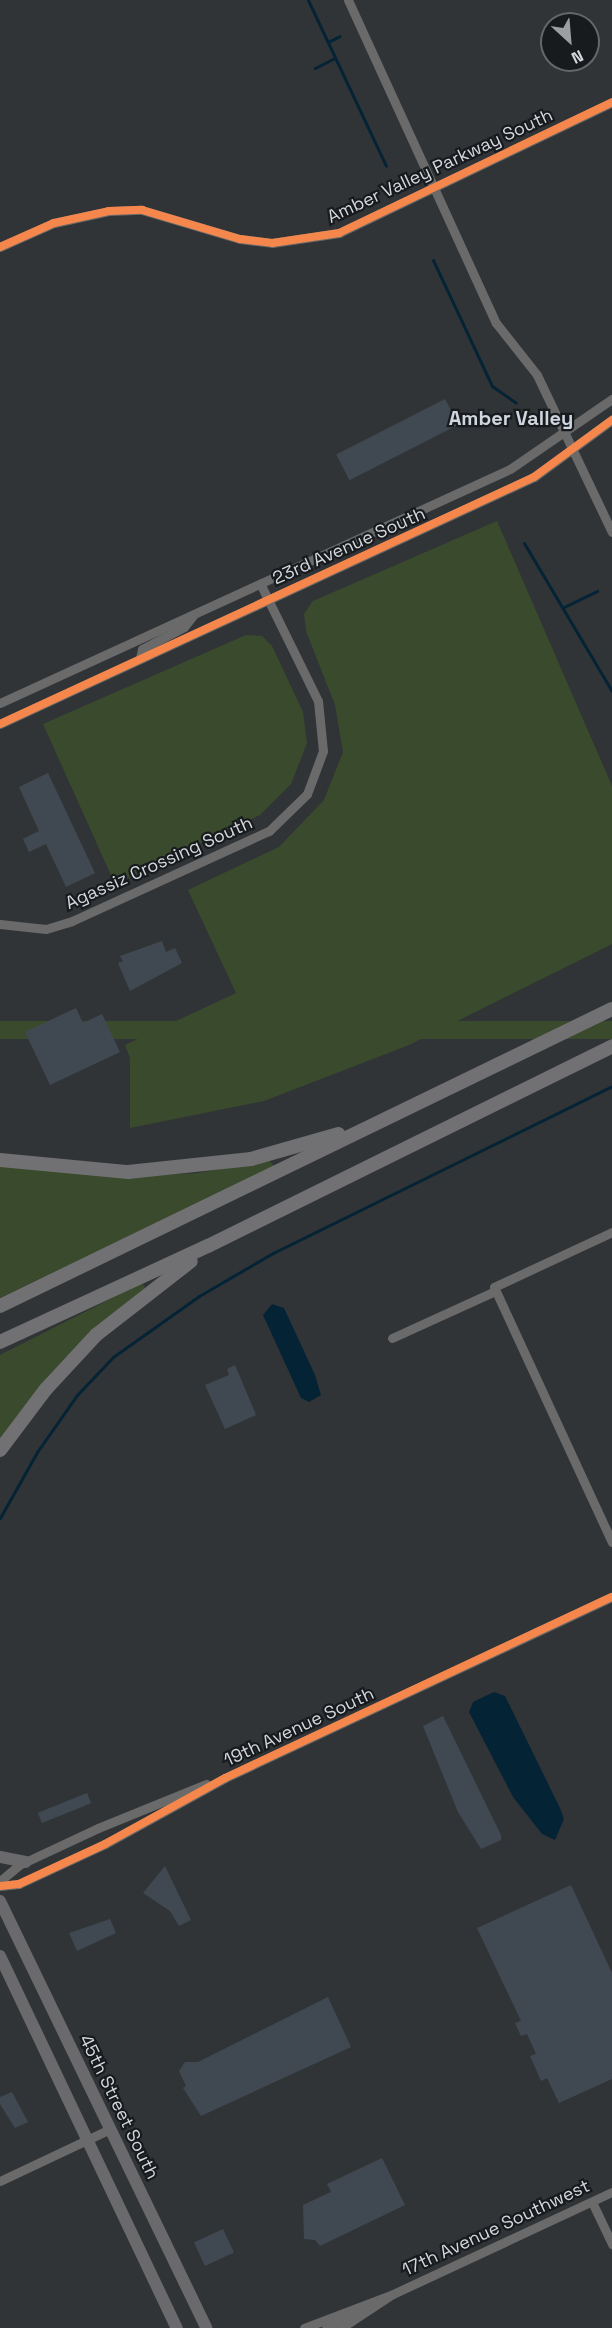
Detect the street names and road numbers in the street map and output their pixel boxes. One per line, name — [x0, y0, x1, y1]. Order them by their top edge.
street label: Amber Valley Parkway South — [324, 104, 556, 228]
street label: 23rd Avenue South — [269, 503, 429, 589]
street label: Agassiz Crossing South — [62, 812, 256, 914]
street label: 19th Avenue South — [220, 1683, 378, 1771]
street label: 45th Street South — [75, 2031, 163, 2183]
street label: 17th Avenue Southwest — [399, 2175, 593, 2281]

